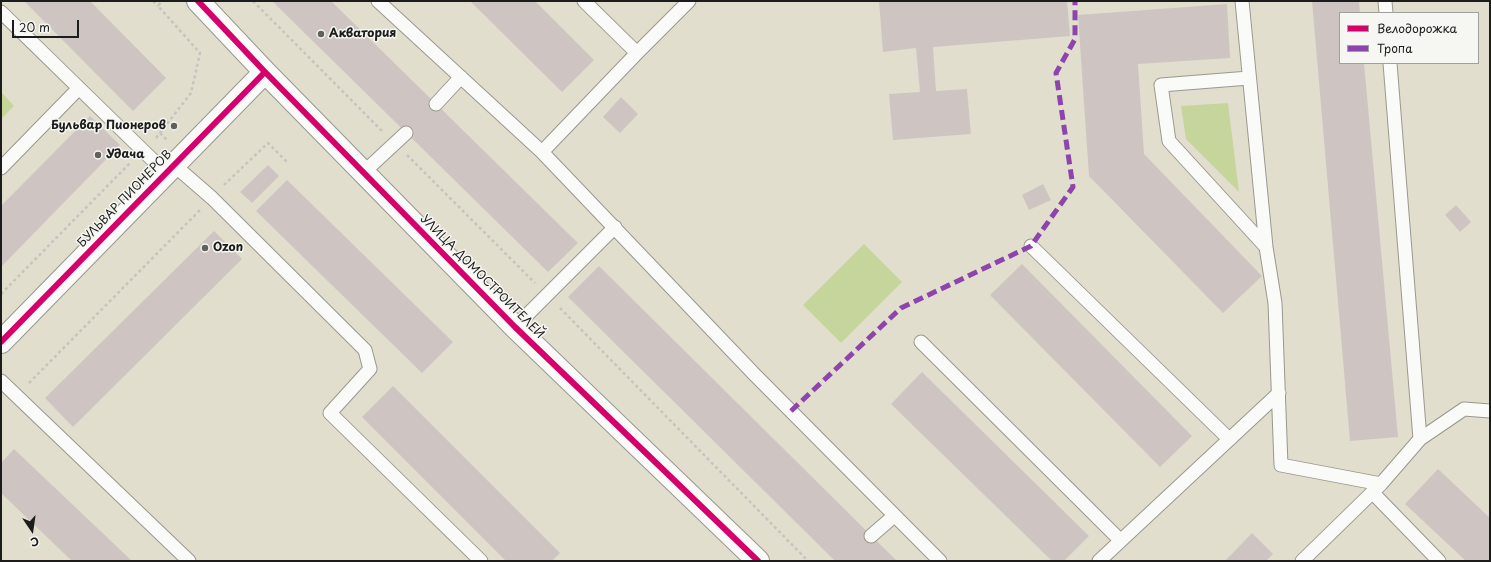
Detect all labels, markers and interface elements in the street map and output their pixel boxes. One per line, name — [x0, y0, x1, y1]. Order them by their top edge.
scale bar — [14, 12, 81, 38]
legend — [1339, 12, 1479, 64]
text: 20 m — [19, 18, 50, 36]
text: Велодорожка — [1377, 19, 1457, 37]
place label: Акватория — [329, 27, 396, 41]
marker: Акватория — [316, 29, 326, 39]
text: Тропа — [1377, 39, 1413, 57]
place label: Бульвар Пионеров — [51, 119, 166, 133]
marker: Бульвар Пионеров — [169, 121, 179, 131]
street label: БУЛЬВАР ПИОНЕРОВ — [75, 148, 175, 250]
place label: Удача — [106, 148, 144, 162]
marker: Удача — [93, 150, 103, 160]
street label: УЛИЦА ДОМОСТРОИТЕЛЕЙ — [417, 212, 547, 342]
place label: Ozon — [213, 241, 243, 255]
marker: Ozon — [200, 243, 210, 253]
north arrow — [12, 510, 52, 550]
text: С — [29, 533, 41, 551]

